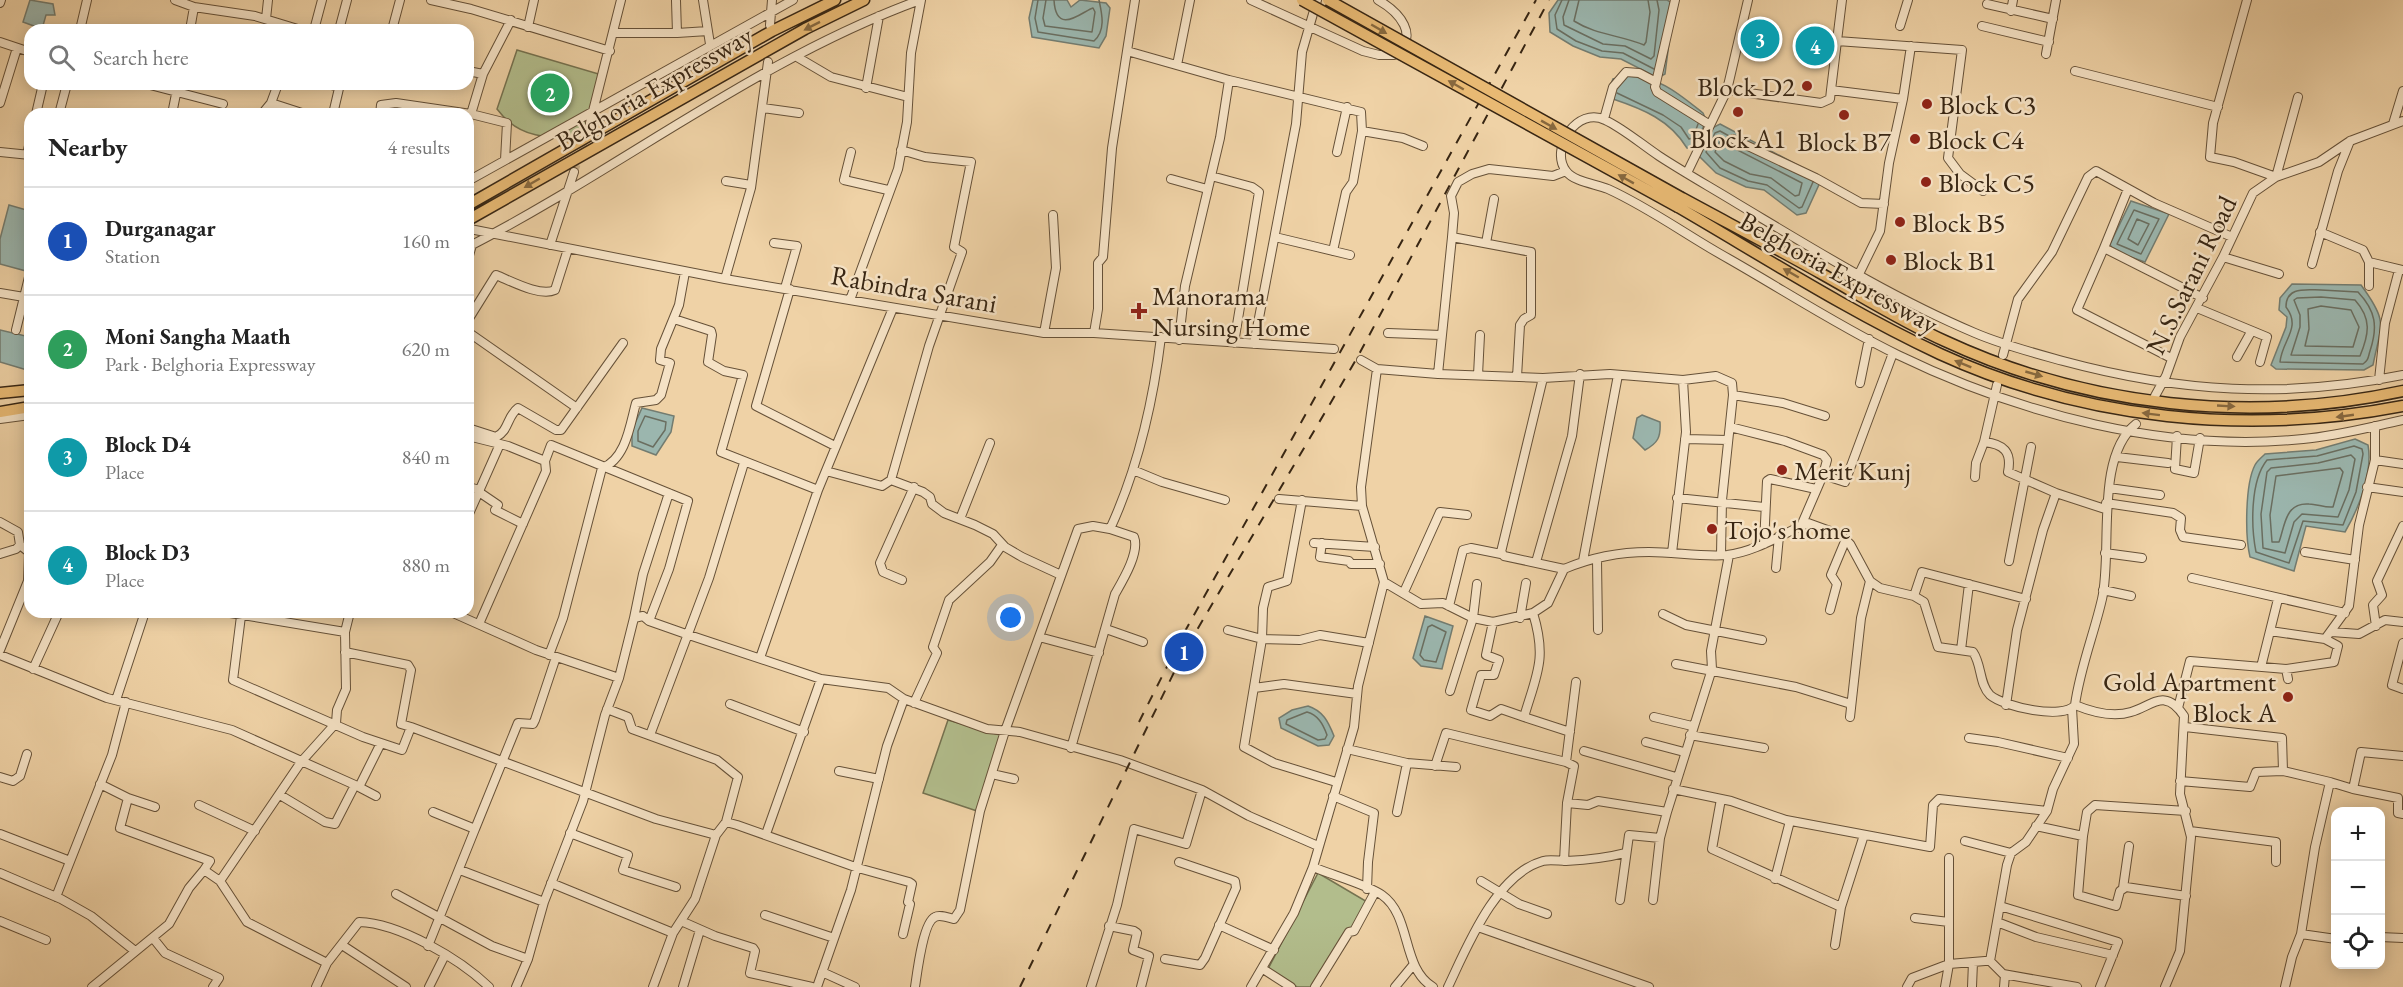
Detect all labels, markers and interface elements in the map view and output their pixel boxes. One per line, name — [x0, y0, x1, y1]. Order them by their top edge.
pin: 3 — [1740, 16, 1780, 62]
street label: Belghoria Expressway — [549, 17, 759, 159]
one-way arrow — [803, 21, 820, 30]
search box — [24, 24, 474, 90]
one-way arrow — [1371, 24, 1388, 34]
pin: 4 — [1796, 24, 1834, 68]
icon: search — [45, 41, 78, 74]
text: Search here — [93, 43, 188, 72]
place label: Block D2 — [1697, 69, 1795, 104]
pin: 2 — [530, 70, 570, 116]
marker: Block D2 — [1800, 79, 1814, 93]
one-way arrow — [1447, 80, 1464, 90]
place label: Block C3 — [1939, 87, 2036, 122]
marker: Block C3 — [1920, 97, 1934, 111]
marker: Block A1 — [1731, 105, 1745, 119]
marker: Block B7 — [1837, 108, 1851, 122]
one-way arrow — [1540, 119, 1557, 129]
place label: Block A1 — [1690, 121, 1786, 156]
place label: Block C4 — [1927, 122, 2025, 157]
place label: Block B7 — [1797, 124, 1892, 159]
text: Nearby — [48, 130, 128, 164]
marker: Block C4 — [1908, 132, 1922, 146]
text: 4 results — [387, 134, 450, 160]
place label: Block C5 — [1938, 165, 2035, 200]
one-way arrow — [1618, 174, 1635, 184]
marker: Block C5 — [1919, 175, 1933, 189]
one-way arrow — [524, 178, 540, 189]
street label: N.S.Sarani Road — [2138, 190, 2245, 360]
street label: Belghoria Expressway — [1733, 203, 1945, 341]
place label: Block B5 — [1912, 205, 2006, 240]
text: Durganagar — [105, 214, 216, 243]
marker: Block B5 — [1893, 215, 1907, 229]
text: 1 — [62, 228, 73, 254]
text: 160 m — [402, 228, 450, 254]
text: Station — [105, 243, 160, 269]
place label: Block B1 — [1903, 243, 1997, 278]
marker: Block B1 — [1884, 253, 1898, 267]
street label: Rabindra Sarani — [828, 257, 1000, 321]
one-way arrow — [1783, 267, 1799, 278]
place label: Manorama Nursing Home — [1152, 278, 1310, 344]
marker: Manorama Nursing Home — [1130, 302, 1148, 320]
text: Moni Sangha Maath — [105, 322, 291, 351]
text: 2 — [62, 336, 73, 362]
text: 620 m — [402, 336, 450, 362]
text: Park · Belghoria Expressway — [105, 351, 315, 377]
one-way arrow — [1954, 358, 1972, 368]
one-way arrow — [2025, 370, 2043, 379]
one-way arrow — [2216, 402, 2235, 411]
one-way arrow — [2141, 409, 2160, 419]
one-way arrow — [2336, 411, 2355, 420]
text: Block D4 — [105, 430, 190, 459]
text: 3 — [62, 444, 73, 470]
text: 840 m — [402, 444, 450, 470]
place label: Merit Kunj — [1794, 453, 1911, 488]
text: Place — [105, 459, 144, 485]
marker: Merit Kunj — [1775, 463, 1789, 477]
place label: Tojo's home — [1724, 512, 1850, 547]
marker: Tojo's home — [1705, 522, 1719, 536]
text: Block D3 — [105, 538, 190, 567]
text: 4 — [62, 552, 73, 578]
text: 880 m — [402, 552, 450, 578]
text: Place — [105, 567, 144, 593]
your location — [996, 603, 1025, 632]
pin: 1 — [1164, 630, 1204, 674]
place label: Gold Apartment Block A — [2103, 664, 2277, 730]
marker: Gold Apartment Block A — [2281, 690, 2295, 704]
map controls — [2331, 807, 2385, 969]
button: + — [2331, 807, 2385, 861]
button: − — [2331, 861, 2385, 915]
button: locate — [2331, 915, 2385, 969]

